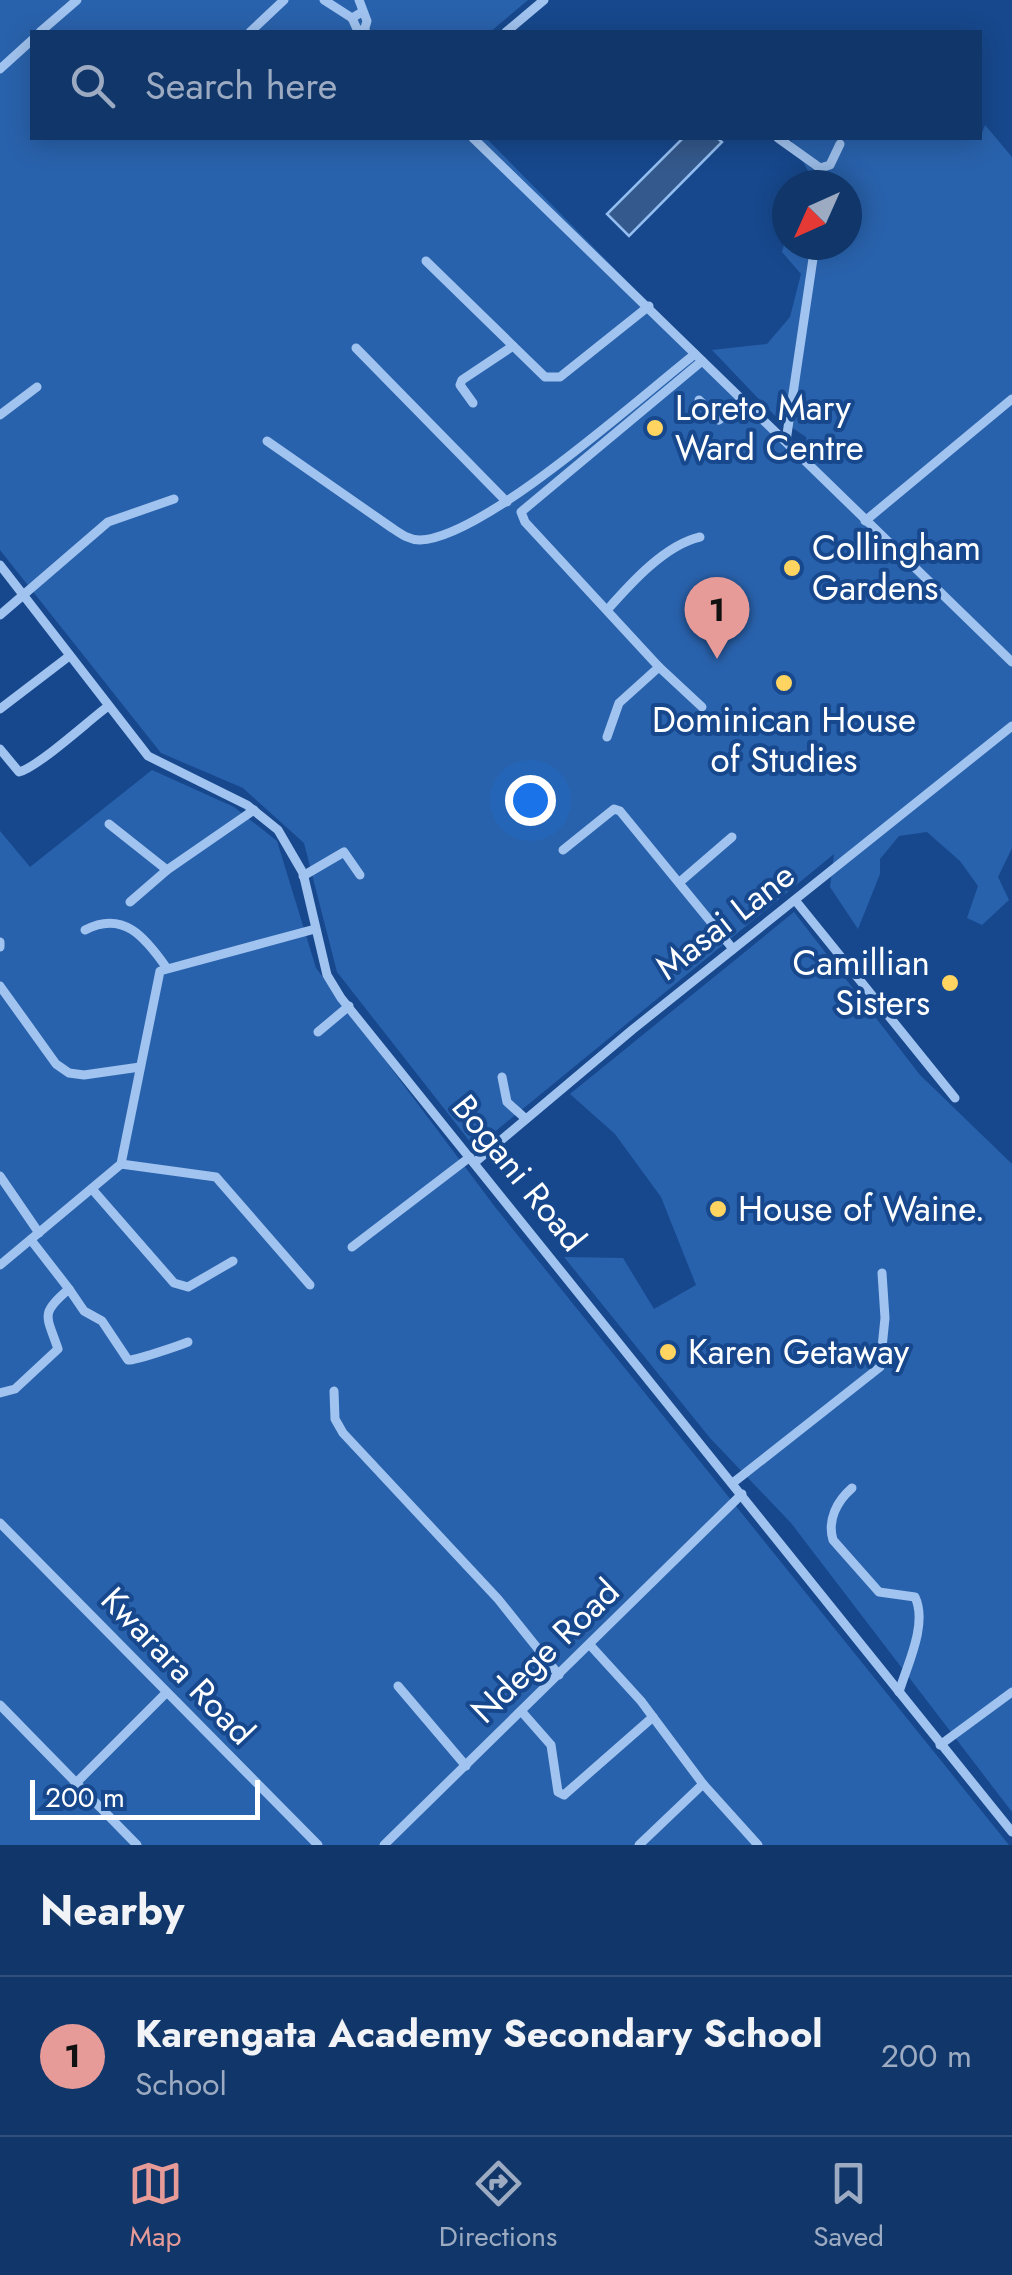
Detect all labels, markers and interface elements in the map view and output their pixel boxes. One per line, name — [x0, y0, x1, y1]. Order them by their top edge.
search box — [30, 30, 982, 140]
icon: search — [65, 58, 120, 113]
text: Search here — [145, 58, 337, 113]
north arrow — [772, 170, 862, 260]
place label: Loreto Mary Ward Centre — [675, 383, 864, 473]
marker: Loreto Mary Ward Centre — [644, 417, 666, 439]
place label: Collingham Gardens — [812, 523, 981, 613]
marker: Collingham Gardens — [781, 557, 803, 579]
pin: 1 — [684, 576, 750, 659]
marker: Dominican House of Studies — [773, 672, 795, 694]
place label: Dominican House of Studies — [652, 695, 916, 785]
your location — [505, 775, 556, 826]
street label: Masai Lane — [645, 851, 805, 991]
place label: Camillian Sisters — [792, 938, 930, 1028]
marker: Camillian Sisters — [939, 972, 961, 994]
street label: Bogani Road — [440, 1084, 598, 1262]
place label: House of Waine. — [738, 1184, 985, 1234]
marker: House of Waine. — [707, 1198, 729, 1220]
place label: Karen Getaway — [688, 1327, 910, 1377]
marker: Karen Getaway — [657, 1341, 679, 1363]
street label: Ndege Road — [460, 1567, 630, 1735]
street label: Kwarara Road — [90, 1576, 266, 1756]
scale bar — [30, 1775, 260, 1820]
text: 200 m — [45, 1777, 125, 1818]
text: Nearby — [40, 1880, 184, 1941]
text: Karengata Academy Secondary School — [135, 2006, 823, 2061]
text: 1 — [64, 2033, 81, 2079]
text: 200 m — [881, 2033, 972, 2079]
text: School — [135, 2061, 227, 2107]
tab: Map — [128, 2156, 183, 2257]
tab: Directions — [439, 2156, 557, 2257]
tab: Saved — [813, 2156, 884, 2257]

